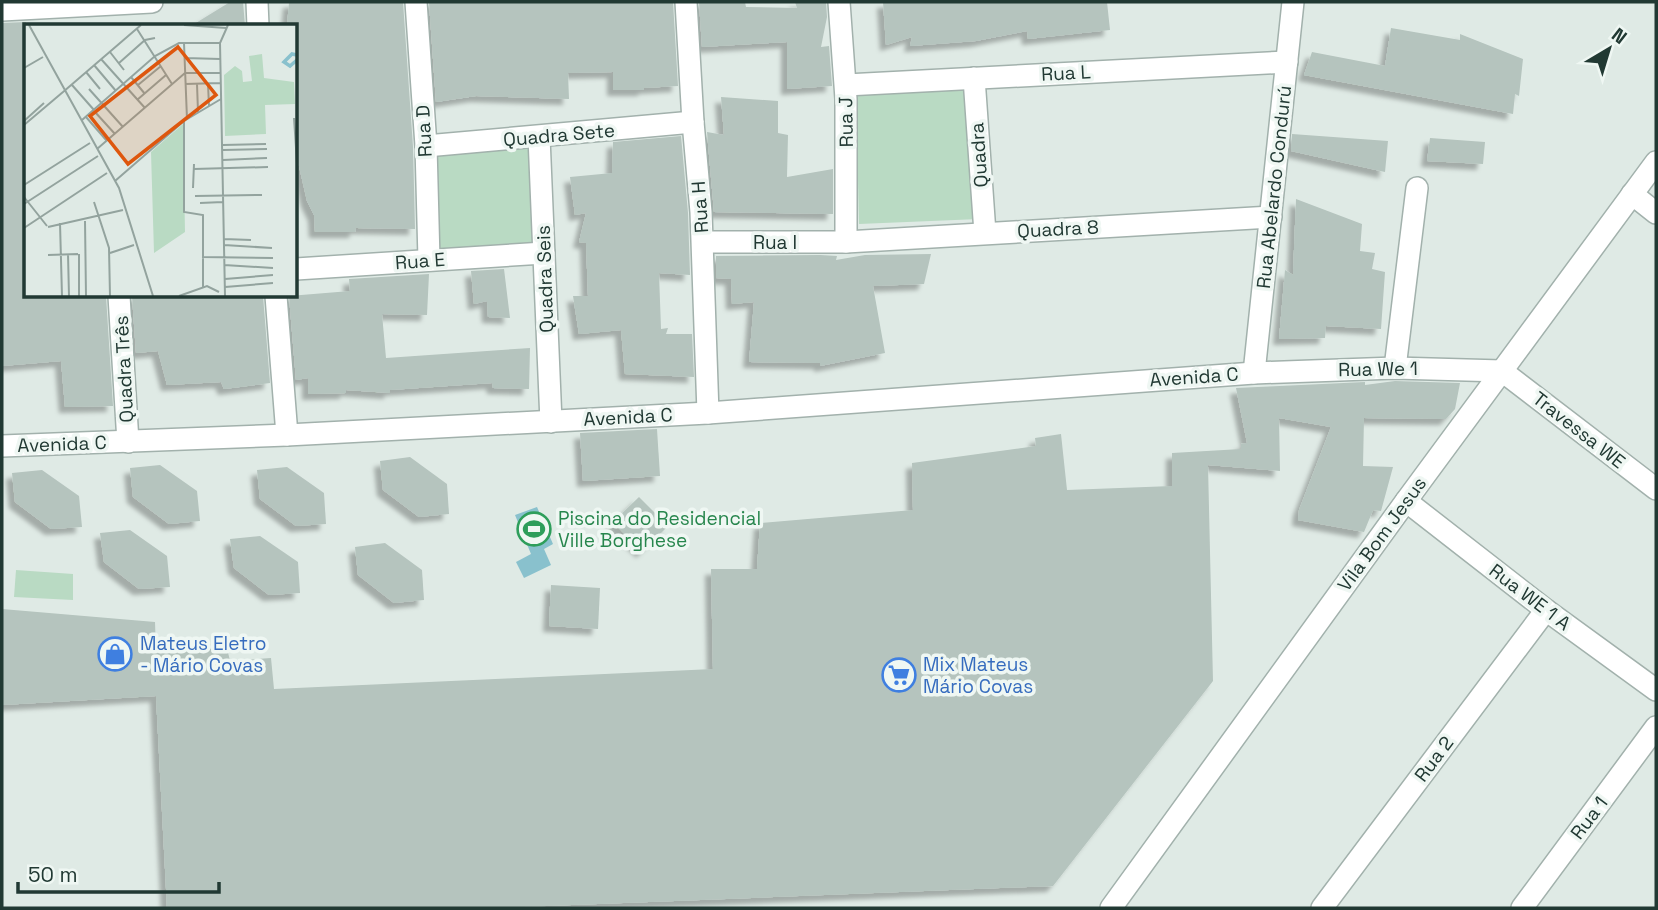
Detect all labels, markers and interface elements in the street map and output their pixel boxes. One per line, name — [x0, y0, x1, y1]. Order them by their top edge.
north arrow — [1574, 14, 1644, 84]
text: N — [1606, 22, 1632, 50]
inset map — [24, 24, 298, 298]
street label: Rua L — [1040, 59, 1092, 87]
street label: Rua Abelardo Condurú — [1251, 84, 1297, 290]
street label: Rua J — [833, 96, 859, 148]
street label: Rua D — [410, 104, 438, 158]
street label: Quadra Sete — [502, 118, 616, 152]
street label: Quadra — [964, 122, 994, 188]
street label: Rua H — [686, 180, 714, 234]
street label: Quadra 8 — [1017, 214, 1099, 244]
street label: Quadra Seis — [531, 225, 559, 333]
street label: Rua I — [753, 230, 797, 255]
street label: Rua E — [394, 247, 446, 275]
street label: Quadra Três — [109, 315, 139, 423]
street label: Rua We 1 — [1338, 356, 1418, 382]
street label: Avenida C — [1149, 361, 1239, 393]
street label: Travessa WE — [1528, 386, 1630, 474]
street label: Avenida C — [583, 402, 673, 432]
street label: Avenida C — [17, 430, 107, 458]
street label: Vila Bom Jesus — [1332, 472, 1432, 596]
place label: Piscina do Residencial Ville Borghese — [558, 506, 761, 553]
sports icon: Piscina do Residencial Ville Borghese — [515, 510, 553, 548]
street label: Rua WE 1 A — [1484, 558, 1576, 636]
place label: Mateus Eletro - Mário Covas — [140, 631, 266, 678]
shop icon: Mateus Eletro - Mário Covas — [96, 635, 134, 673]
place label: Mix Mateus Mário Covas — [923, 652, 1033, 699]
supermarket icon: Mix Mateus Mário Covas — [880, 656, 918, 694]
street label: Rua 2 — [1409, 731, 1459, 787]
street label: Rua 1 — [1565, 792, 1613, 844]
scale bar — [18, 850, 219, 894]
text: 50 m — [28, 861, 78, 888]

